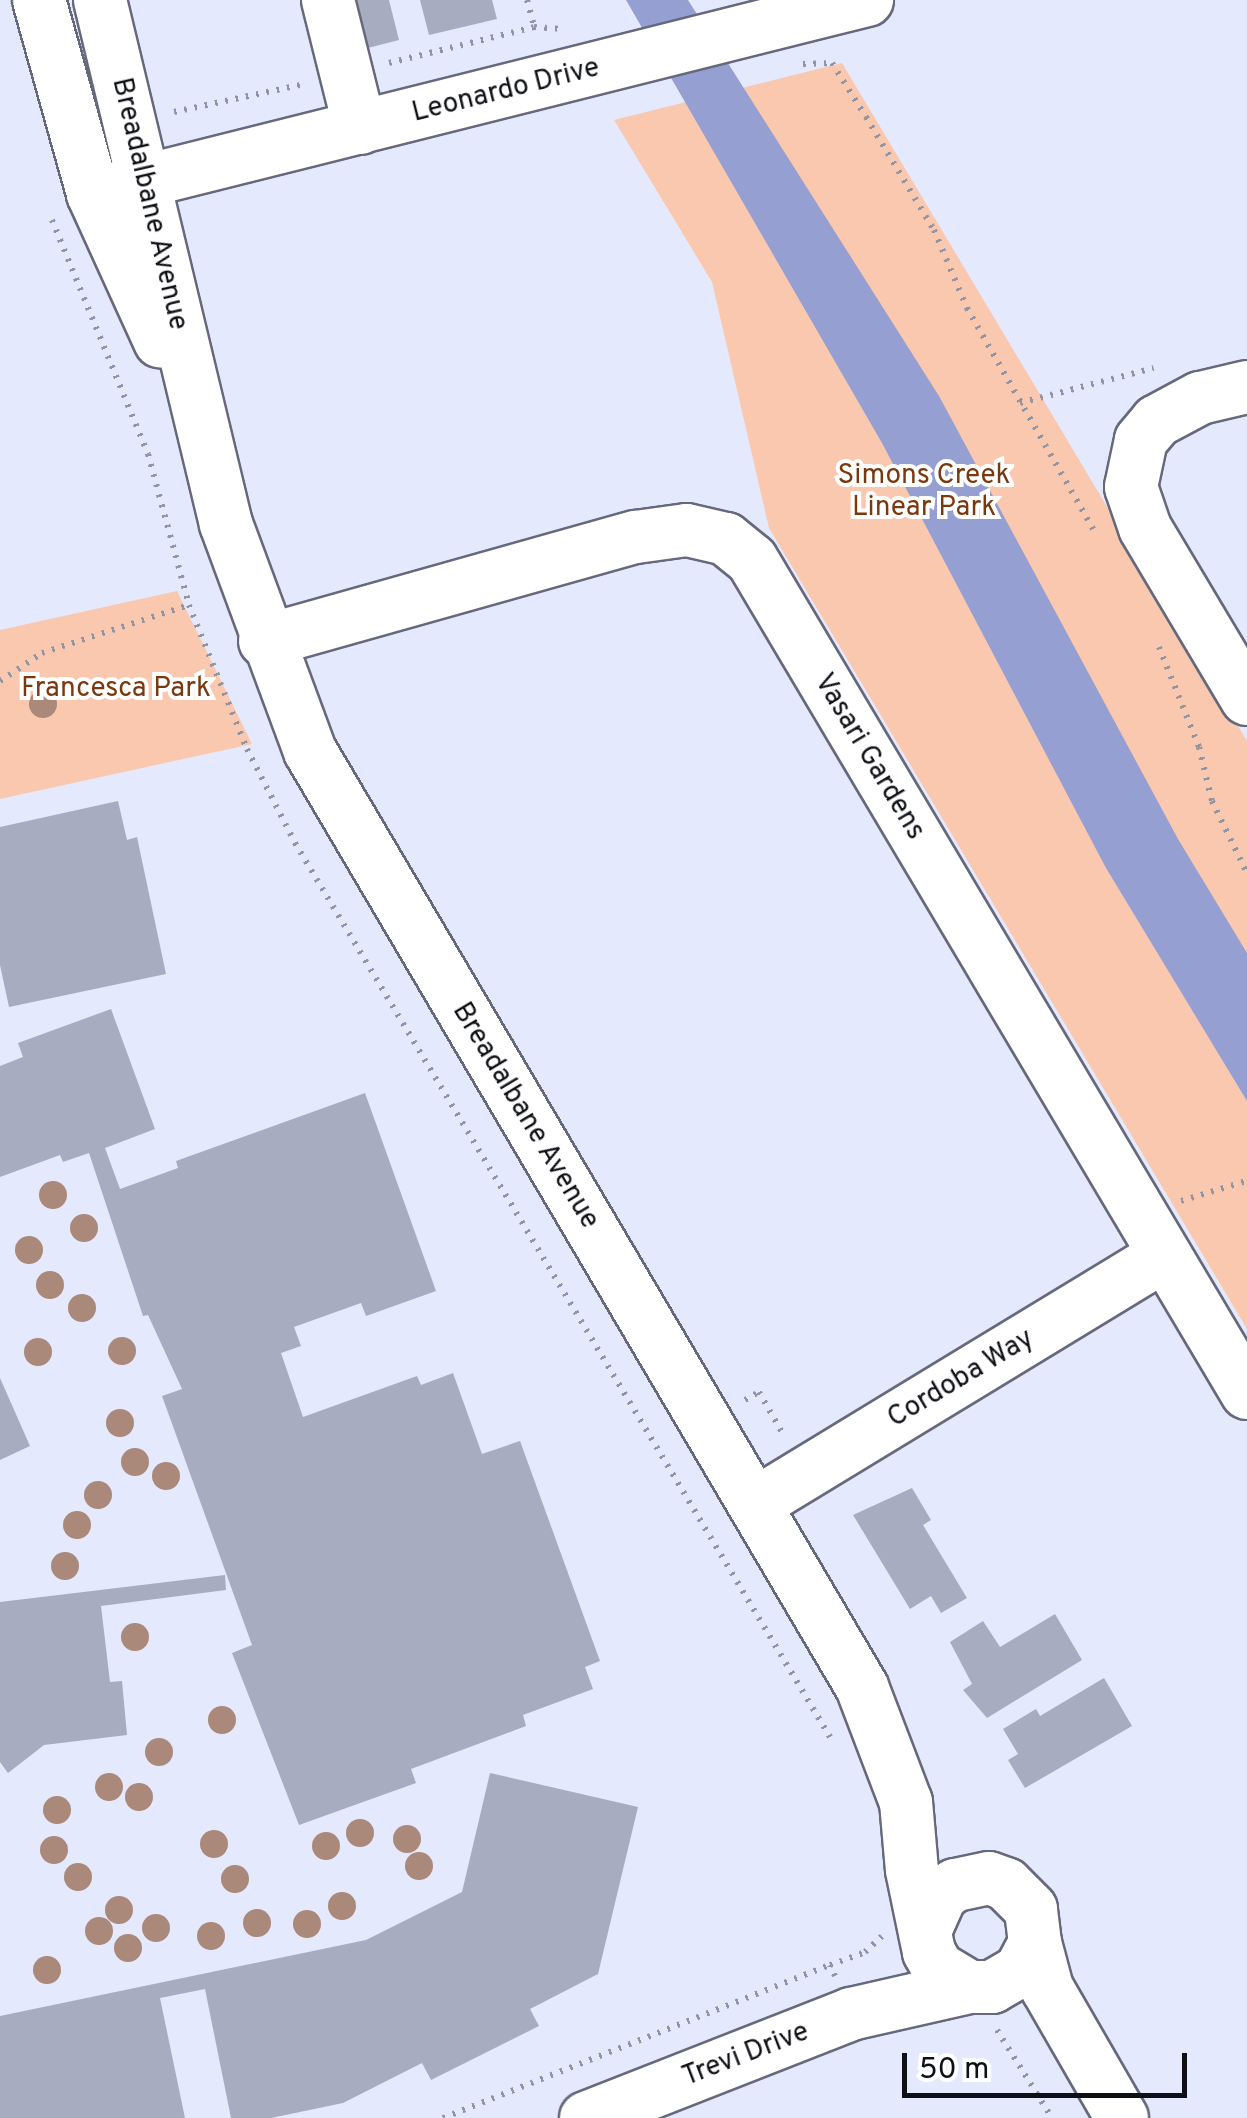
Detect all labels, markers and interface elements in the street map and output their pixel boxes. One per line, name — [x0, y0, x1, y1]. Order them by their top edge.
street label: Leonardo Drive — [409, 51, 603, 131]
street label: Breadalbane Avenue — [103, 74, 195, 334]
park label: Simons Creek Linear Park — [838, 459, 1010, 525]
street label: Vasari Gardens — [806, 668, 932, 846]
park label: Francesca Park — [21, 672, 211, 706]
street label: Breadalbane Avenue — [444, 996, 606, 1236]
street label: Cordoba Way — [882, 1322, 1040, 1436]
street label: Trevi Drive — [678, 2015, 814, 2095]
scale bar — [907, 2033, 1192, 2095]
text: 50 m — [919, 2052, 989, 2089]

